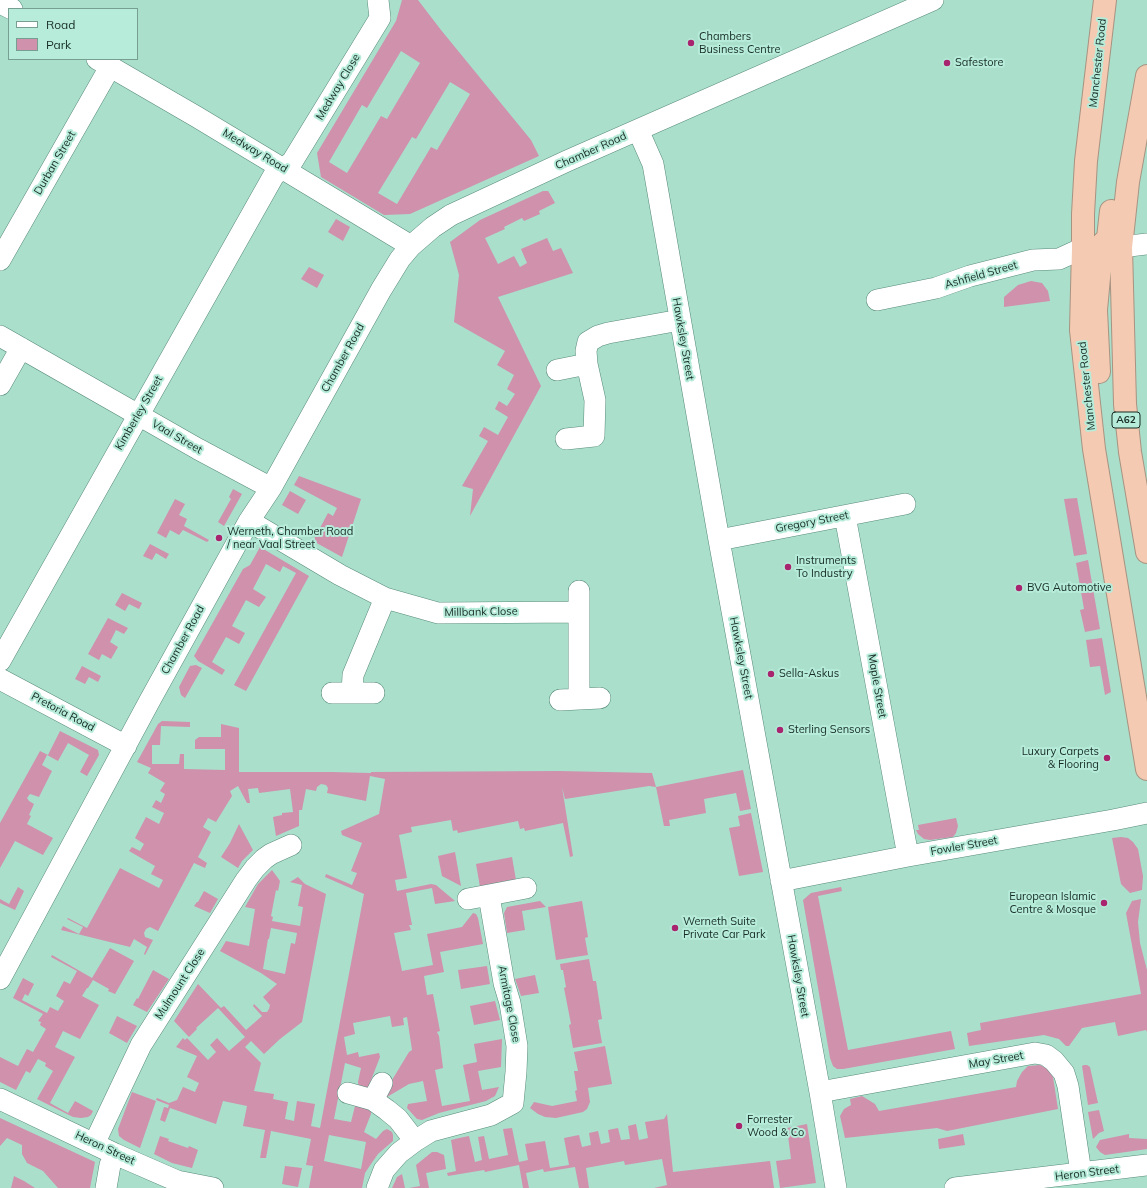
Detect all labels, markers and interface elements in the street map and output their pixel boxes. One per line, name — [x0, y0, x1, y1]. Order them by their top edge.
legend — [8, 8, 138, 60]
text: Road — [46, 17, 75, 32]
street label: Manchester Road — [1087, 18, 1109, 108]
place label: Chambers Business Centre — [699, 30, 780, 56]
text: Park — [46, 37, 71, 52]
marker: Chambers Business Centre — [686, 38, 696, 48]
street label: Medway Close — [313, 52, 363, 122]
place label: Safestore — [955, 56, 1003, 70]
marker: Safestore — [942, 58, 952, 68]
street label: Medway Road — [220, 126, 290, 176]
street label: Durban Street — [31, 129, 79, 197]
street label: Chamber Road — [553, 129, 629, 173]
street label: Ashfield Street — [943, 258, 1019, 292]
street label: Hawksley Street — [669, 297, 697, 381]
street label: Chamber Road — [319, 321, 367, 395]
street label: Manchester Road — [1076, 341, 1098, 431]
street label: Kimberley Street — [112, 374, 166, 452]
road number: A62 — [1112, 412, 1140, 428]
street label: Vaal Street — [149, 417, 205, 457]
street label: Gregory Street — [774, 508, 850, 536]
place label: Werneth, Chamber Road / near Vaal Street — [227, 525, 353, 551]
marker: Werneth, Chamber Road / near Vaal Street — [214, 533, 224, 543]
place label: Instruments To Industry — [796, 554, 856, 580]
marker: Instruments To Industry — [783, 562, 793, 572]
place label: BVG Automotive — [1027, 581, 1111, 595]
marker: BVG Automotive — [1014, 583, 1024, 593]
street label: Chamber Road — [159, 603, 207, 677]
street label: Millbank Close — [444, 605, 518, 619]
street label: Hawksley Street — [727, 616, 755, 700]
street label: Maple Street — [865, 653, 889, 719]
place label: Sella-Askus — [779, 667, 839, 681]
marker: Sella-Askus — [766, 669, 776, 679]
street label: Pretoria Road — [29, 690, 97, 734]
place label: Sterling Sensors — [788, 723, 870, 737]
marker: Sterling Sensors — [775, 725, 785, 735]
place label: Luxury Carpets & Flooring — [1022, 745, 1099, 771]
marker: Luxury Carpets & Flooring — [1102, 753, 1112, 763]
street label: Fowler Street — [930, 834, 998, 858]
place label: European Islamic Centre & Mosque — [1009, 890, 1096, 916]
marker: European Islamic Centre & Mosque — [1099, 898, 1109, 908]
place label: Werneth Suite Private Car Park — [683, 915, 766, 941]
marker: Werneth Suite Private Car Park — [670, 923, 680, 933]
street label: Hawksley Street — [784, 934, 812, 1018]
street label: Mulmount Close — [152, 946, 208, 1022]
street label: Armitage Close — [495, 964, 523, 1044]
street label: May Street — [968, 1049, 1024, 1071]
place label: Forrester Wood & Co — [747, 1113, 804, 1139]
marker: Forrester Wood & Co — [734, 1121, 744, 1131]
street label: Heron Street — [73, 1128, 137, 1168]
street label: Heron Street — [1054, 1163, 1120, 1183]

